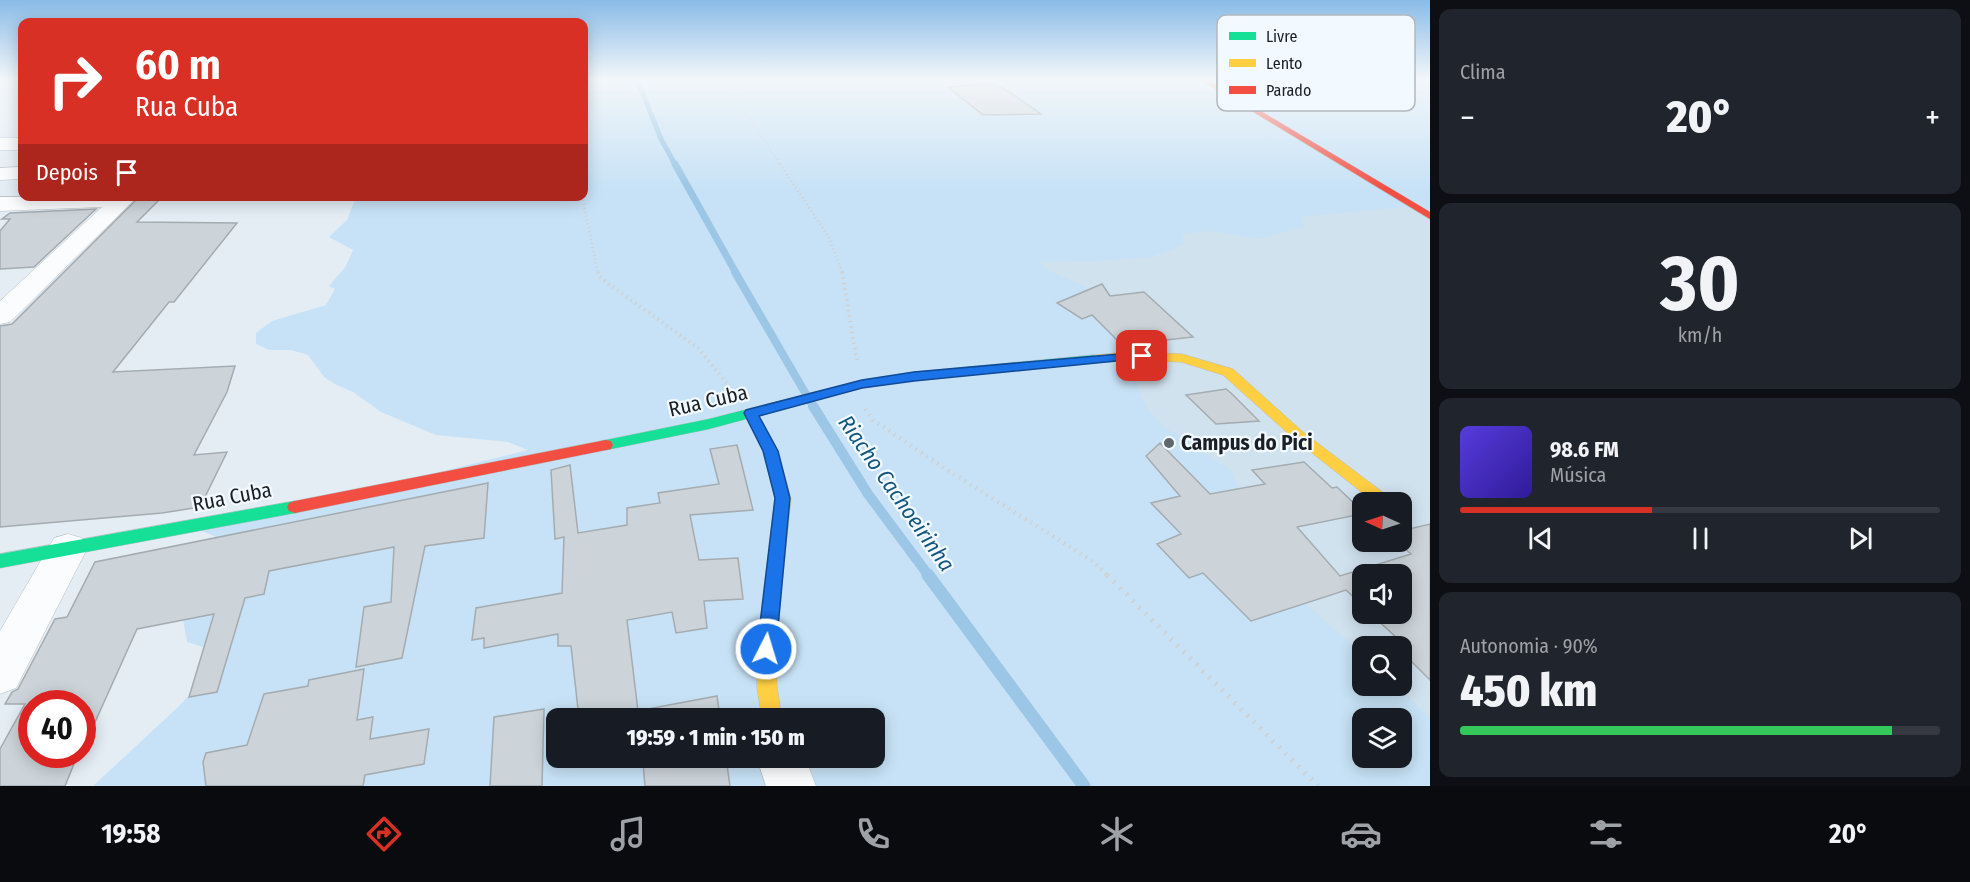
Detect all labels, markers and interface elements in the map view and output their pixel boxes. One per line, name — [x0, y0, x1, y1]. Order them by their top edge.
legend — [1217, 15, 1415, 111]
text: Livre — [1266, 27, 1297, 46]
text: 60 m — [135, 40, 221, 90]
icon: right — [36, 42, 114, 120]
text: Lento — [1266, 54, 1302, 73]
text: Clima — [1460, 60, 1505, 84]
text: Parado — [1266, 81, 1311, 100]
text: 20° — [1666, 90, 1733, 144]
text: Rua Cuba — [135, 91, 238, 123]
text: − — [1460, 98, 1475, 138]
text: + — [1925, 98, 1940, 138]
icon: arrive — [110, 156, 143, 189]
text: Depois — [36, 159, 98, 186]
text: 30 — [1660, 237, 1740, 331]
text: km/h — [1678, 323, 1722, 347]
pin — [1116, 330, 1167, 381]
icon: arrive — [1125, 339, 1158, 372]
street label: Rua Cuba — [666, 379, 750, 423]
water label: Riacho Cachoeirinha — [833, 410, 961, 577]
place label: Campus do Pici — [1181, 430, 1313, 456]
marker: Campus do Pici — [1162, 436, 1176, 450]
text: 98.6 FM — [1550, 436, 1619, 463]
text: Música — [1550, 463, 1606, 487]
street label: Rua Cuba — [190, 477, 274, 517]
north arrow — [1352, 492, 1412, 552]
map controls — [1352, 492, 1412, 768]
icon: previous — [1524, 522, 1557, 555]
icon: pause — [1684, 522, 1717, 555]
icon: next — [1844, 522, 1877, 555]
button: sound — [1352, 564, 1412, 624]
position arrow — [734, 617, 798, 681]
text: Autonomia · 90% — [1460, 634, 1598, 658]
button: search — [1352, 636, 1412, 696]
text: 450 km — [1460, 664, 1597, 718]
speed limit sign: 40 — [18, 690, 96, 768]
button: layers — [1352, 708, 1412, 768]
text: 19:59 · 1 min · 150 m — [626, 724, 805, 751]
icon: directions — [363, 813, 405, 855]
icon: music — [607, 813, 649, 855]
icon: phone — [852, 813, 894, 855]
icon: climate — [1096, 813, 1138, 855]
icon: car — [1340, 813, 1382, 855]
icon: filters — [1585, 813, 1627, 855]
text: 19:58 — [101, 818, 160, 850]
text: 20° — [1829, 818, 1869, 850]

